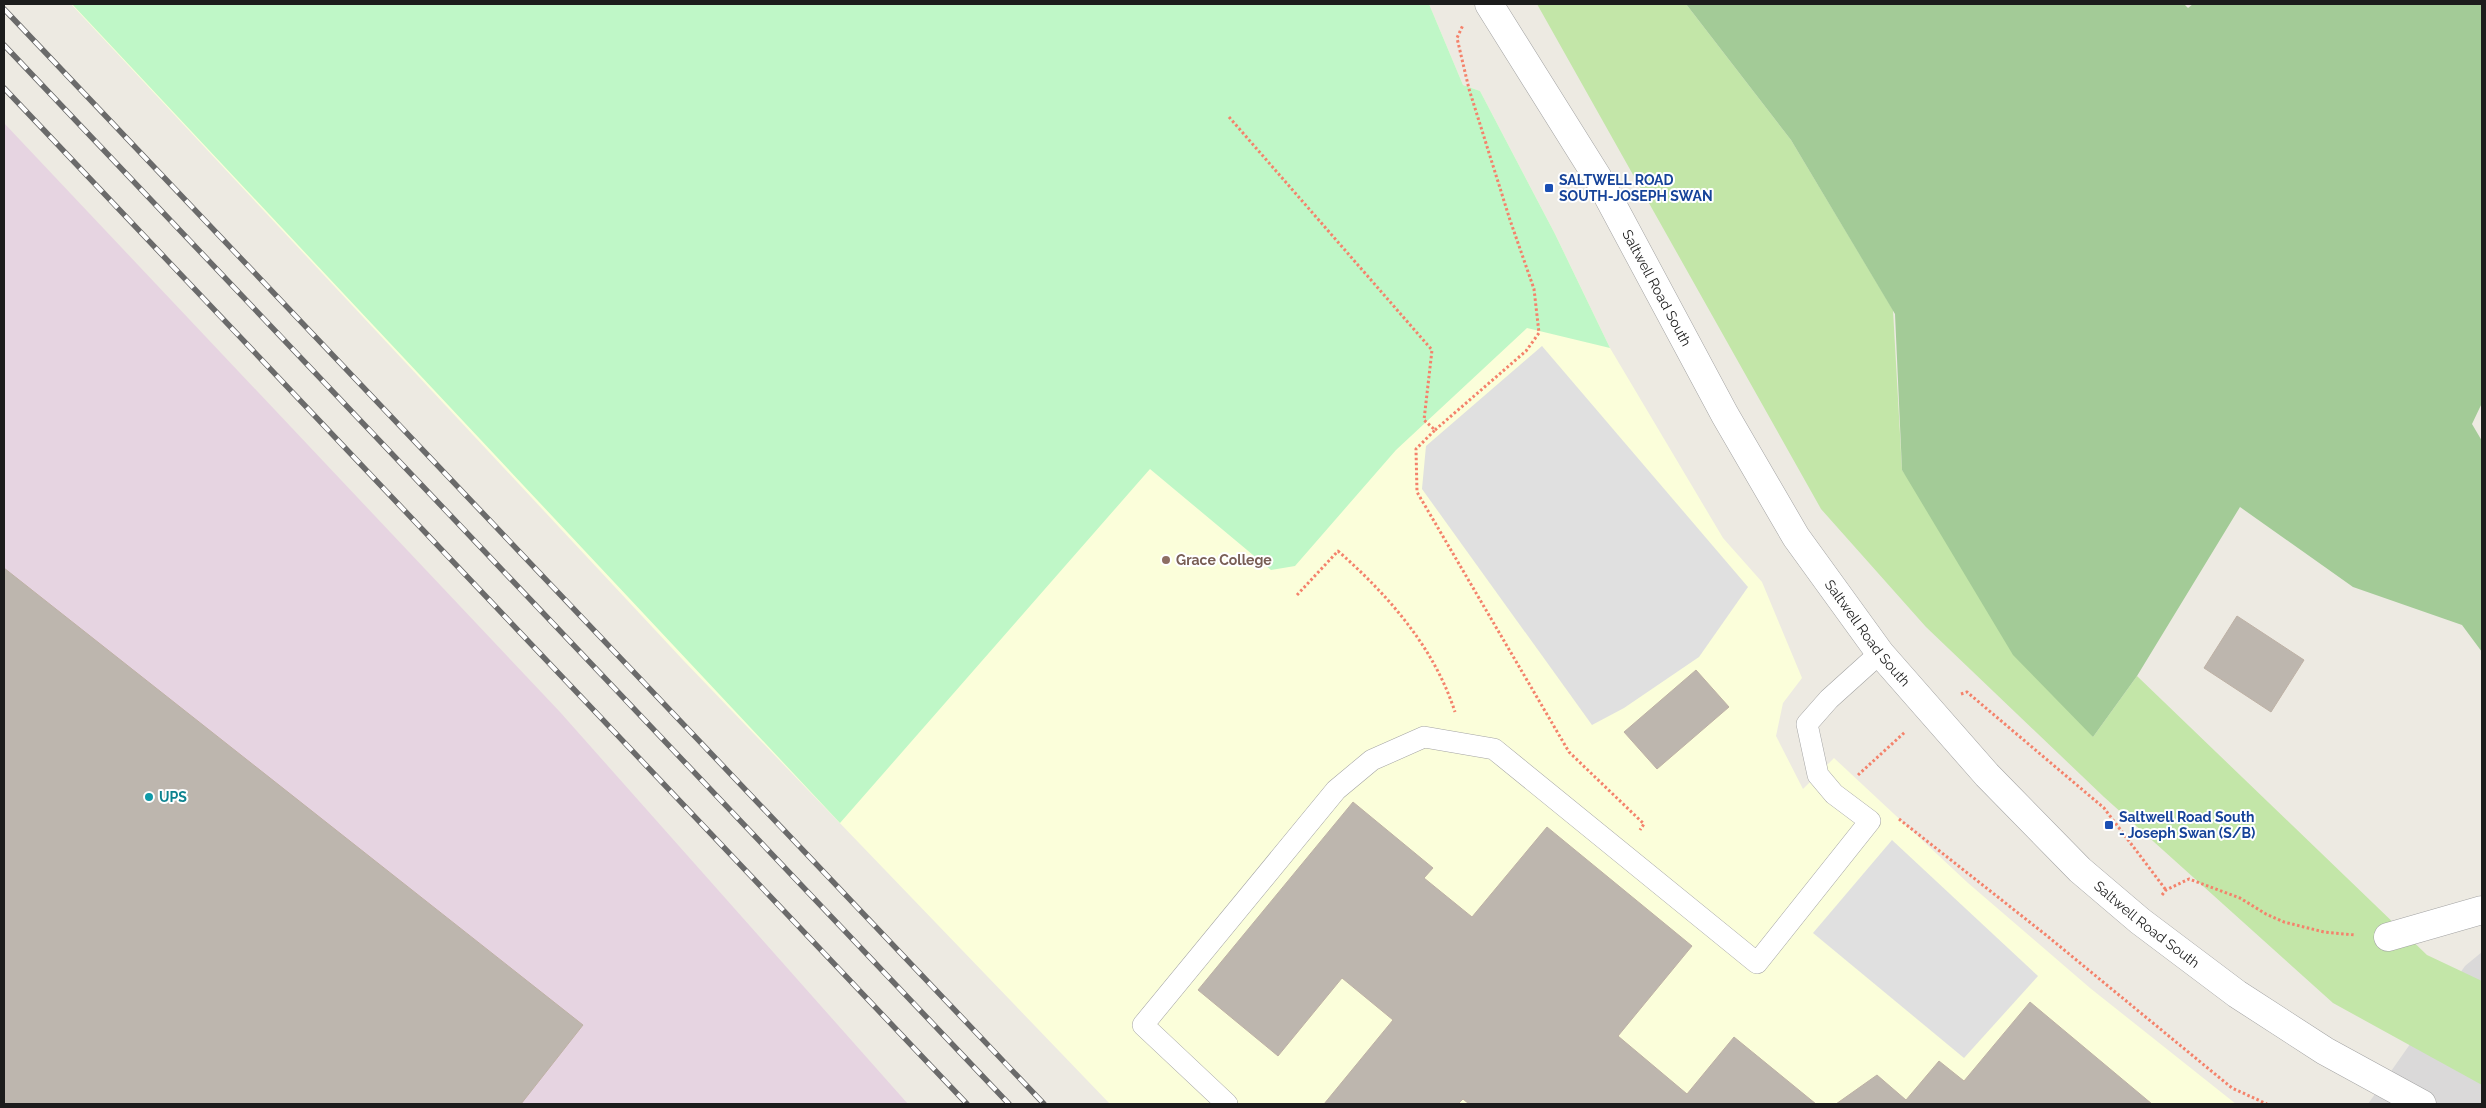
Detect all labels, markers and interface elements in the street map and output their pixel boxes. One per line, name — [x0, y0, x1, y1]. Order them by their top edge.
place label: SALTWELL ROAD SOUTH-JOSEPH SWAN — [1559, 172, 1713, 204]
marker: SALTWELL ROAD SOUTH-JOSEPH SWAN — [1543, 182, 1555, 194]
street label: Saltwell Road South — [1619, 227, 1695, 349]
place label: Grace College — [1176, 552, 1272, 568]
marker: Grace College — [1160, 554, 1172, 566]
street label: Saltwell Road South — [1822, 577, 1913, 689]
place label: UPS — [159, 789, 187, 805]
marker: UPS — [143, 791, 155, 803]
place label: Saltwell Road South - Joseph Swan (S/B) — [2119, 809, 2255, 841]
marker: Saltwell Road South - Joseph Swan (S/B) — [2103, 819, 2115, 831]
street label: Saltwell Road South — [2091, 878, 2203, 971]

